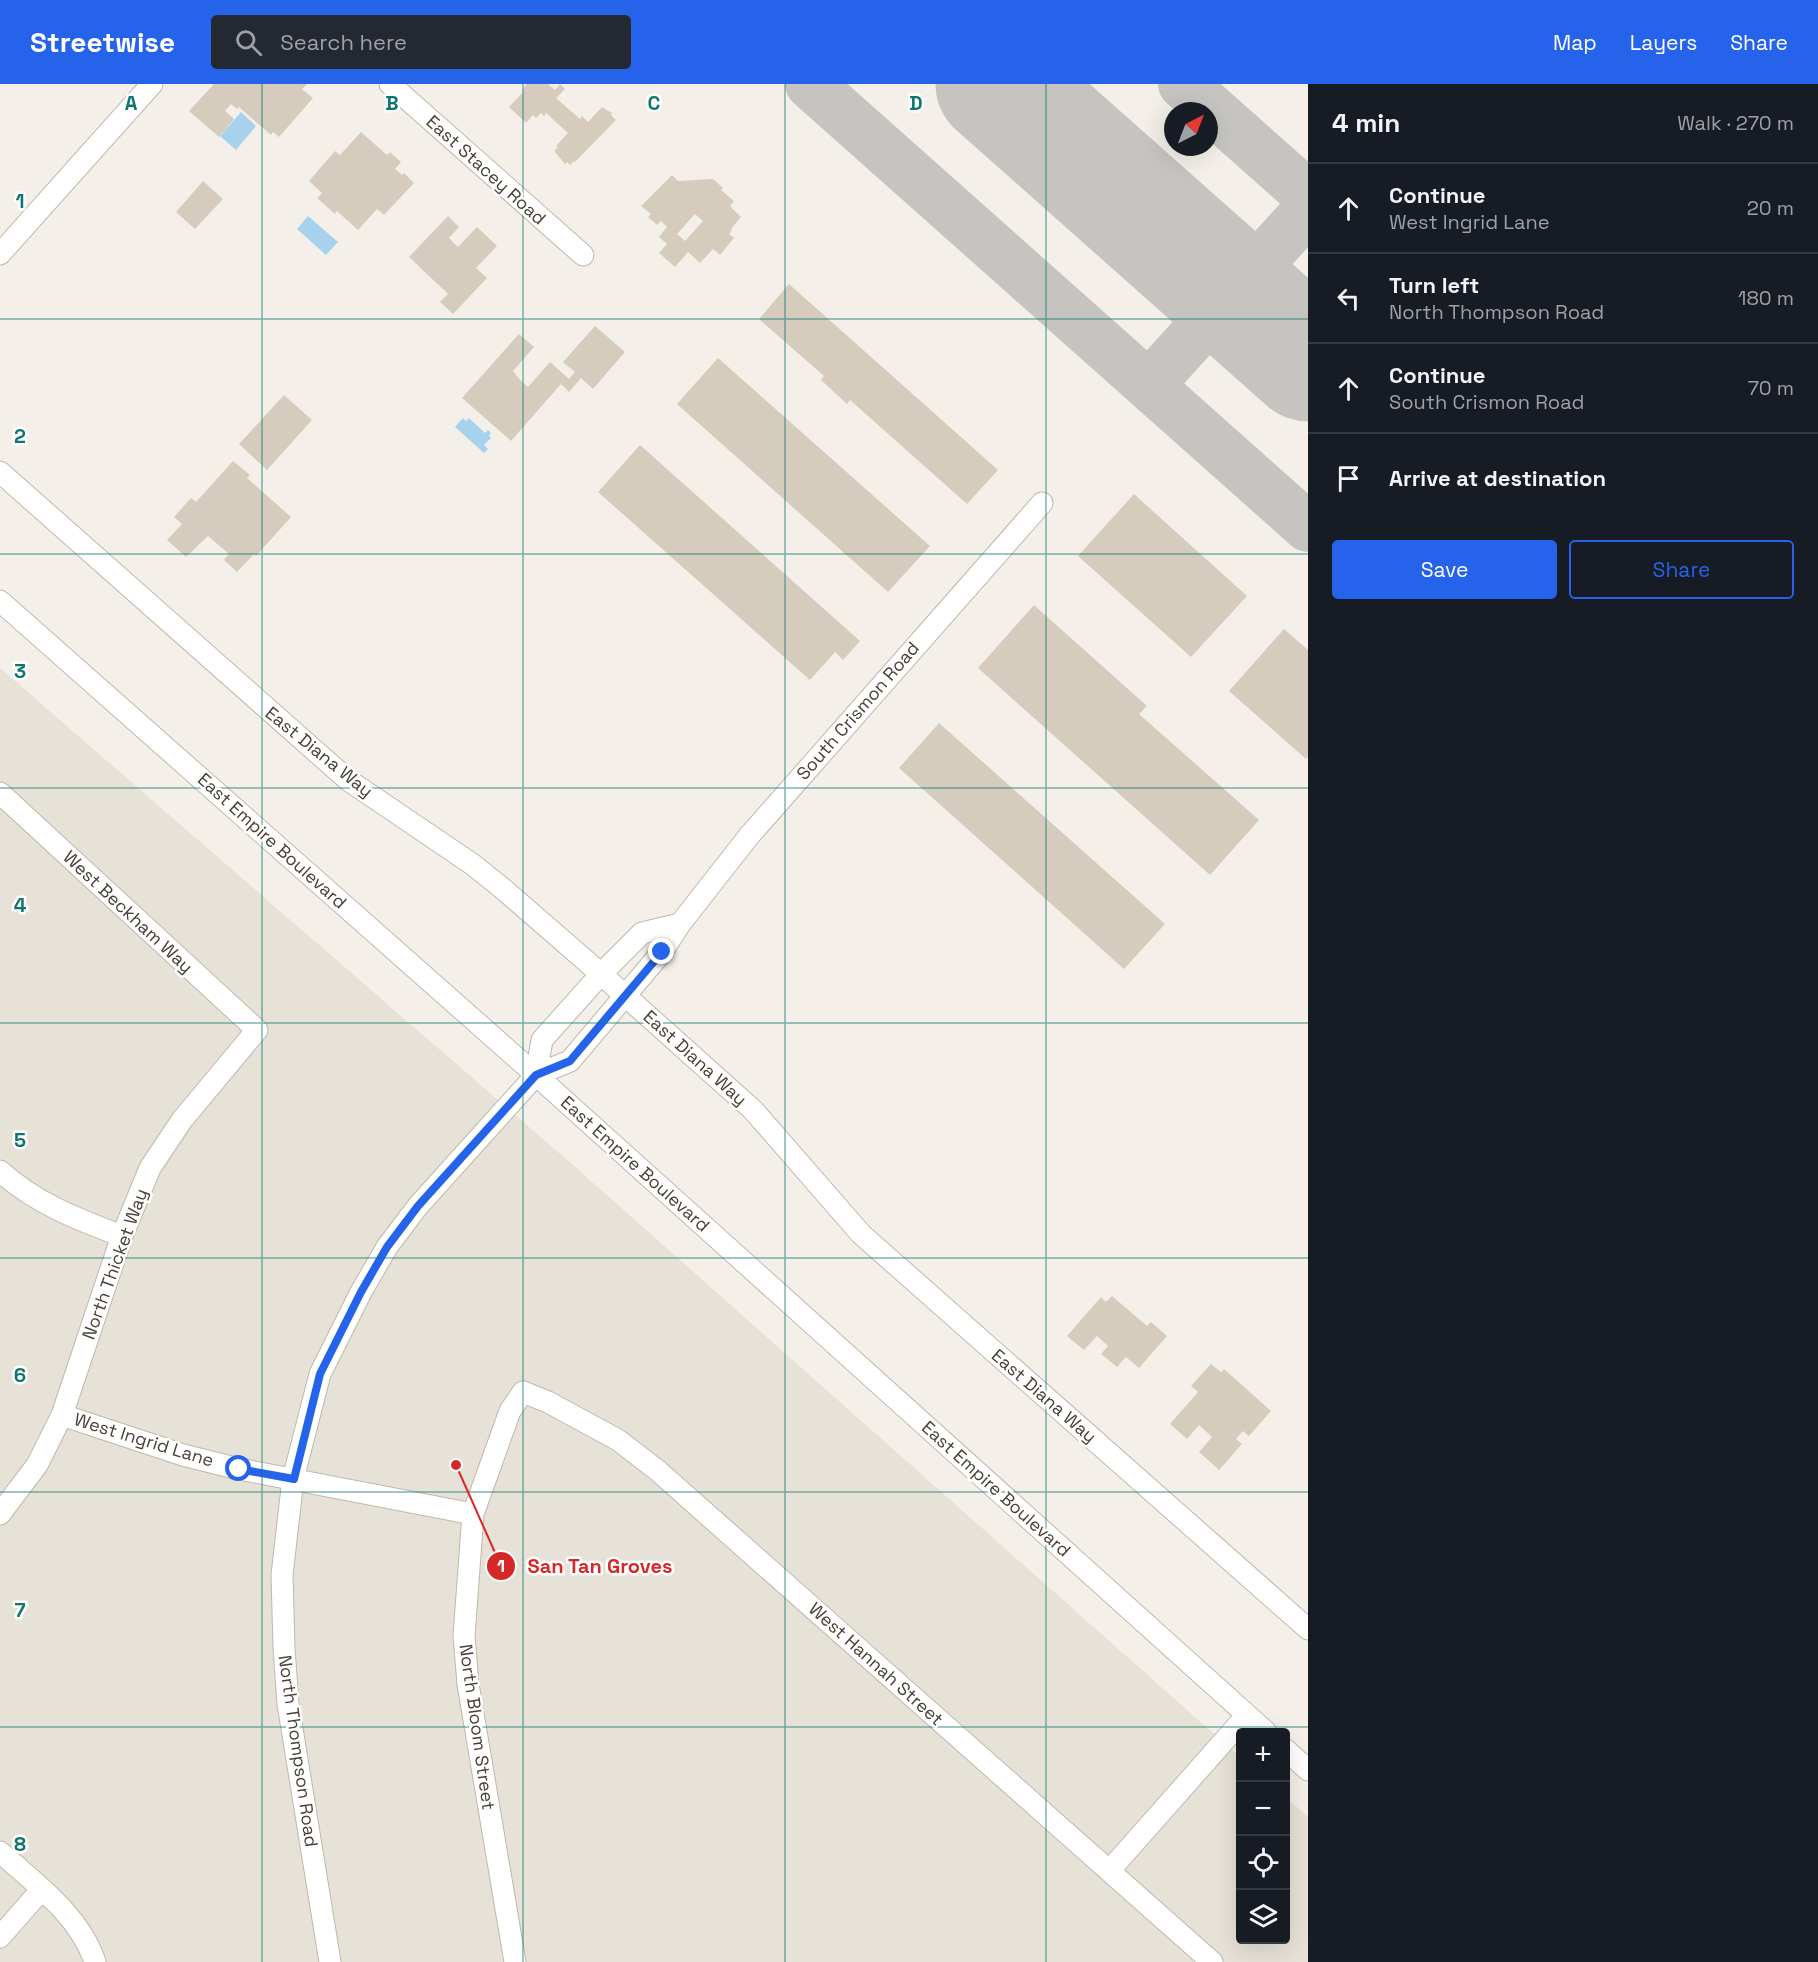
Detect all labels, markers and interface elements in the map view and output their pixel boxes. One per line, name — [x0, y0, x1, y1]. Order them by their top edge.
search box — [211, 15, 631, 69]
text: Streetwise — [30, 24, 175, 60]
icon: search — [232, 26, 265, 59]
text: Search here — [280, 28, 407, 56]
text: Map — [1553, 29, 1597, 56]
text: Layers — [1630, 29, 1697, 56]
text: Share — [1730, 29, 1788, 56]
text: A — [125, 90, 138, 116]
text: B — [385, 90, 399, 116]
text: C — [648, 90, 661, 116]
text: D — [909, 90, 923, 116]
north arrow — [1164, 102, 1218, 156]
text: 4 min — [1332, 106, 1400, 140]
street label: East Stacey Road — [422, 110, 551, 229]
text: Walk · 270 m — [1677, 110, 1794, 136]
text: Continue — [1389, 181, 1485, 209]
text: 1 — [15, 188, 25, 214]
icon: ahead — [1332, 192, 1365, 225]
text: 20 m — [1747, 195, 1794, 221]
text: West Ingrid Lane — [1389, 209, 1550, 235]
text: Turn left — [1389, 271, 1479, 299]
icon: left — [1332, 282, 1365, 315]
text: 180 m — [1738, 285, 1794, 311]
text: North Thompson Road — [1389, 299, 1604, 325]
text: Continue — [1389, 361, 1485, 389]
icon: ahead — [1332, 372, 1365, 405]
text: 70 m — [1748, 375, 1794, 401]
text: South Crismon Road — [1389, 389, 1584, 415]
text: 2 — [14, 423, 26, 449]
icon: arrive — [1332, 462, 1365, 495]
text: Arrive at destination — [1389, 464, 1606, 492]
button: Save — [1332, 540, 1557, 599]
button: Share — [1569, 540, 1794, 599]
street label: South Crismon Road — [791, 637, 924, 785]
text: 3 — [14, 658, 26, 684]
street label: East Diana Way — [261, 701, 378, 802]
street label: East Empire Boulevard — [193, 768, 352, 914]
street label: West Beckham Way — [59, 845, 198, 978]
text: 4 — [14, 892, 27, 918]
route end — [648, 938, 674, 964]
street label: East Diana Way — [639, 1005, 752, 1110]
street label: East Empire Boulevard — [556, 1091, 715, 1237]
text: 5 — [14, 1127, 26, 1153]
street label: North Thicket Way — [77, 1185, 153, 1343]
street label: East Diana Way — [987, 1344, 1102, 1448]
text: 6 — [14, 1362, 26, 1388]
street label: West Ingrid Lane — [72, 1407, 217, 1472]
street label: East Empire Boulevard — [917, 1416, 1076, 1562]
route start — [225, 1455, 251, 1481]
callout: San Tan Groves — [486, 1547, 685, 1585]
text: San Tan Groves — [528, 1553, 672, 1579]
text: 1 — [497, 1554, 505, 1577]
text: 7 — [14, 1597, 26, 1623]
street label: West Hannah Street — [804, 1597, 949, 1730]
street label: North Bloom Street — [454, 1642, 501, 1811]
street label: North Thompson Road — [274, 1653, 323, 1848]
map controls — [1236, 1728, 1290, 1944]
button: + — [1236, 1728, 1290, 1782]
button: − — [1236, 1782, 1290, 1836]
text: 8 — [14, 1831, 26, 1857]
button: locate — [1236, 1836, 1290, 1890]
button: layers — [1236, 1890, 1290, 1944]

